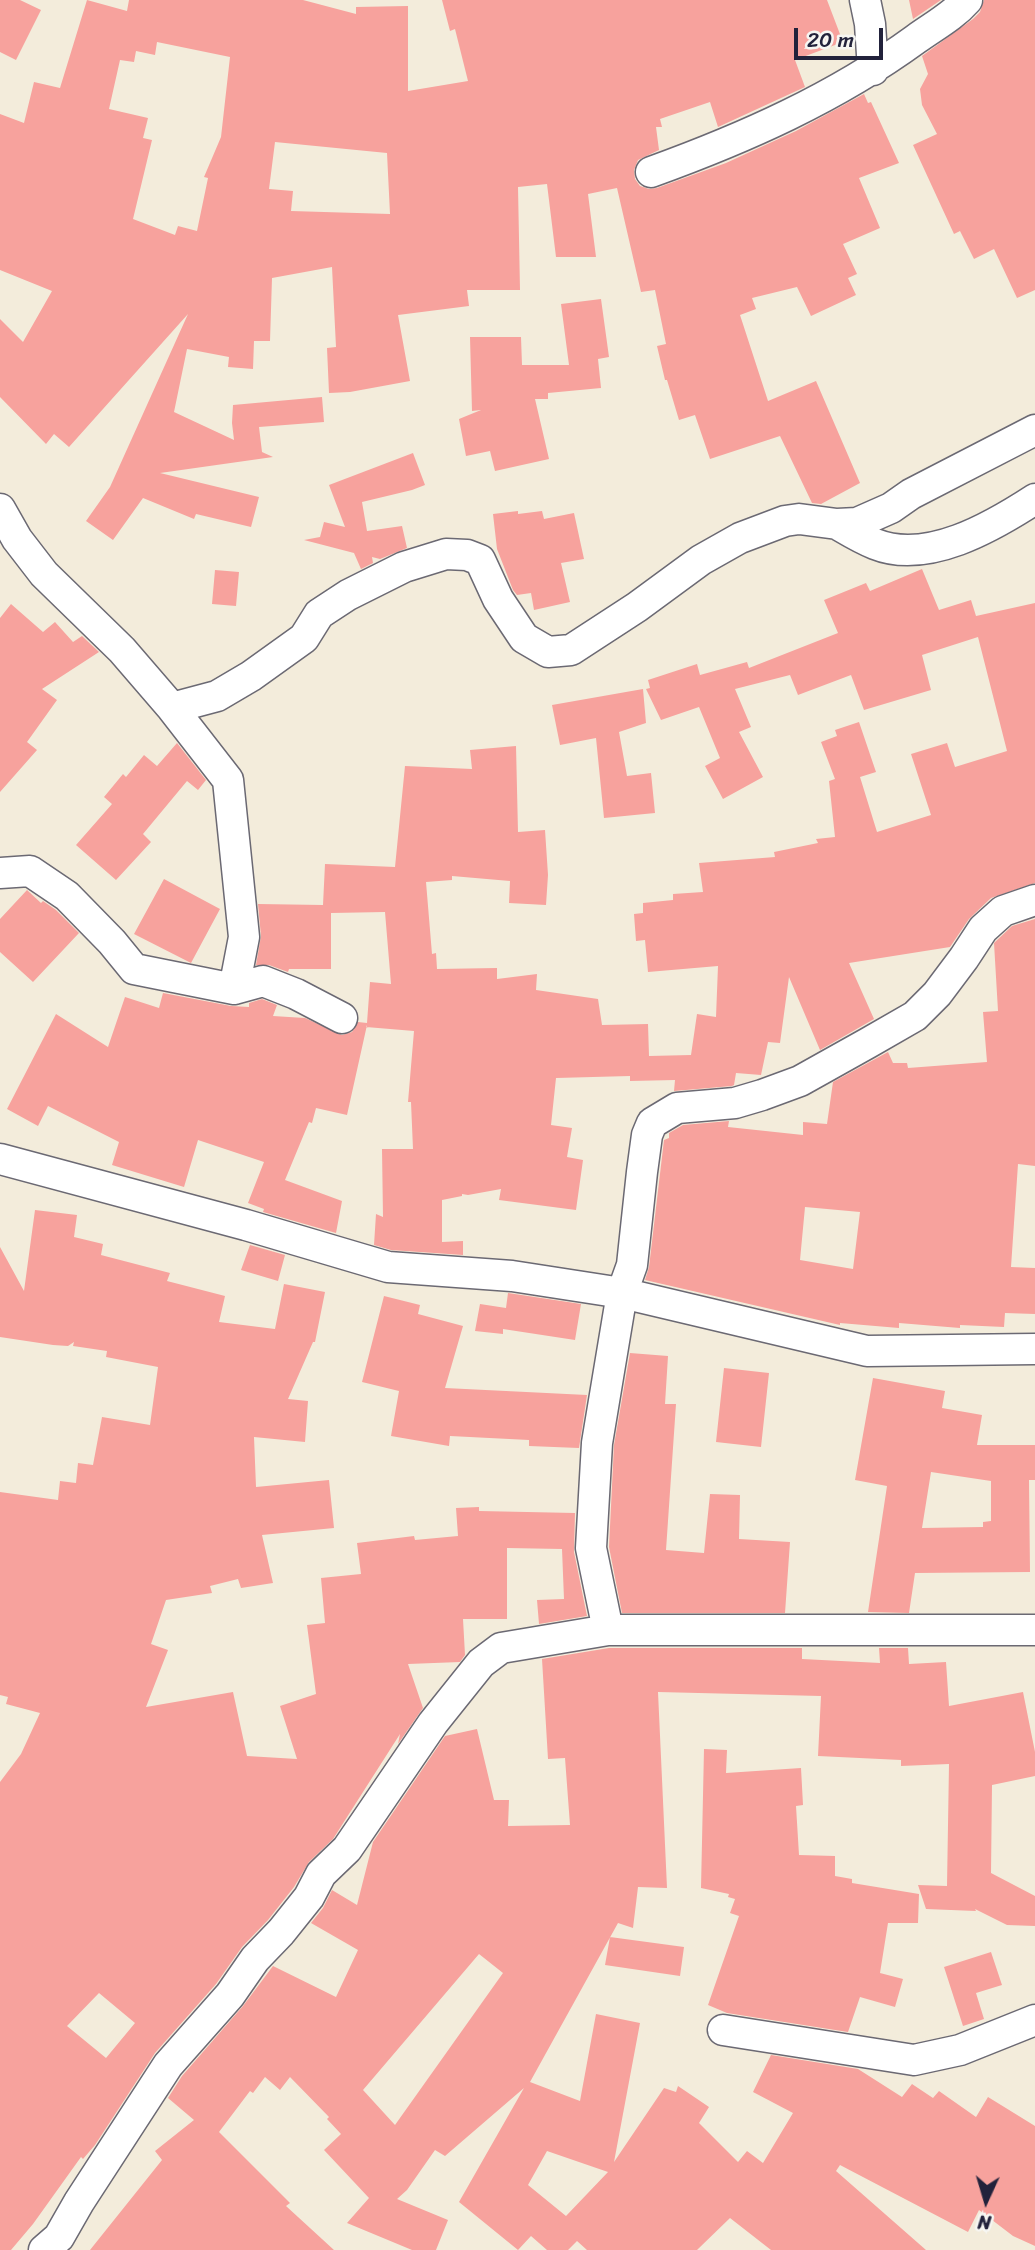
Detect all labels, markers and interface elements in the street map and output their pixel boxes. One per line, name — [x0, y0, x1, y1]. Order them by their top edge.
scale bar — [797, 14, 886, 58]
text: 20 m — [807, 21, 854, 59]
north arrow — [951, 2166, 1021, 2236]
text: N — [977, 2206, 992, 2239]

